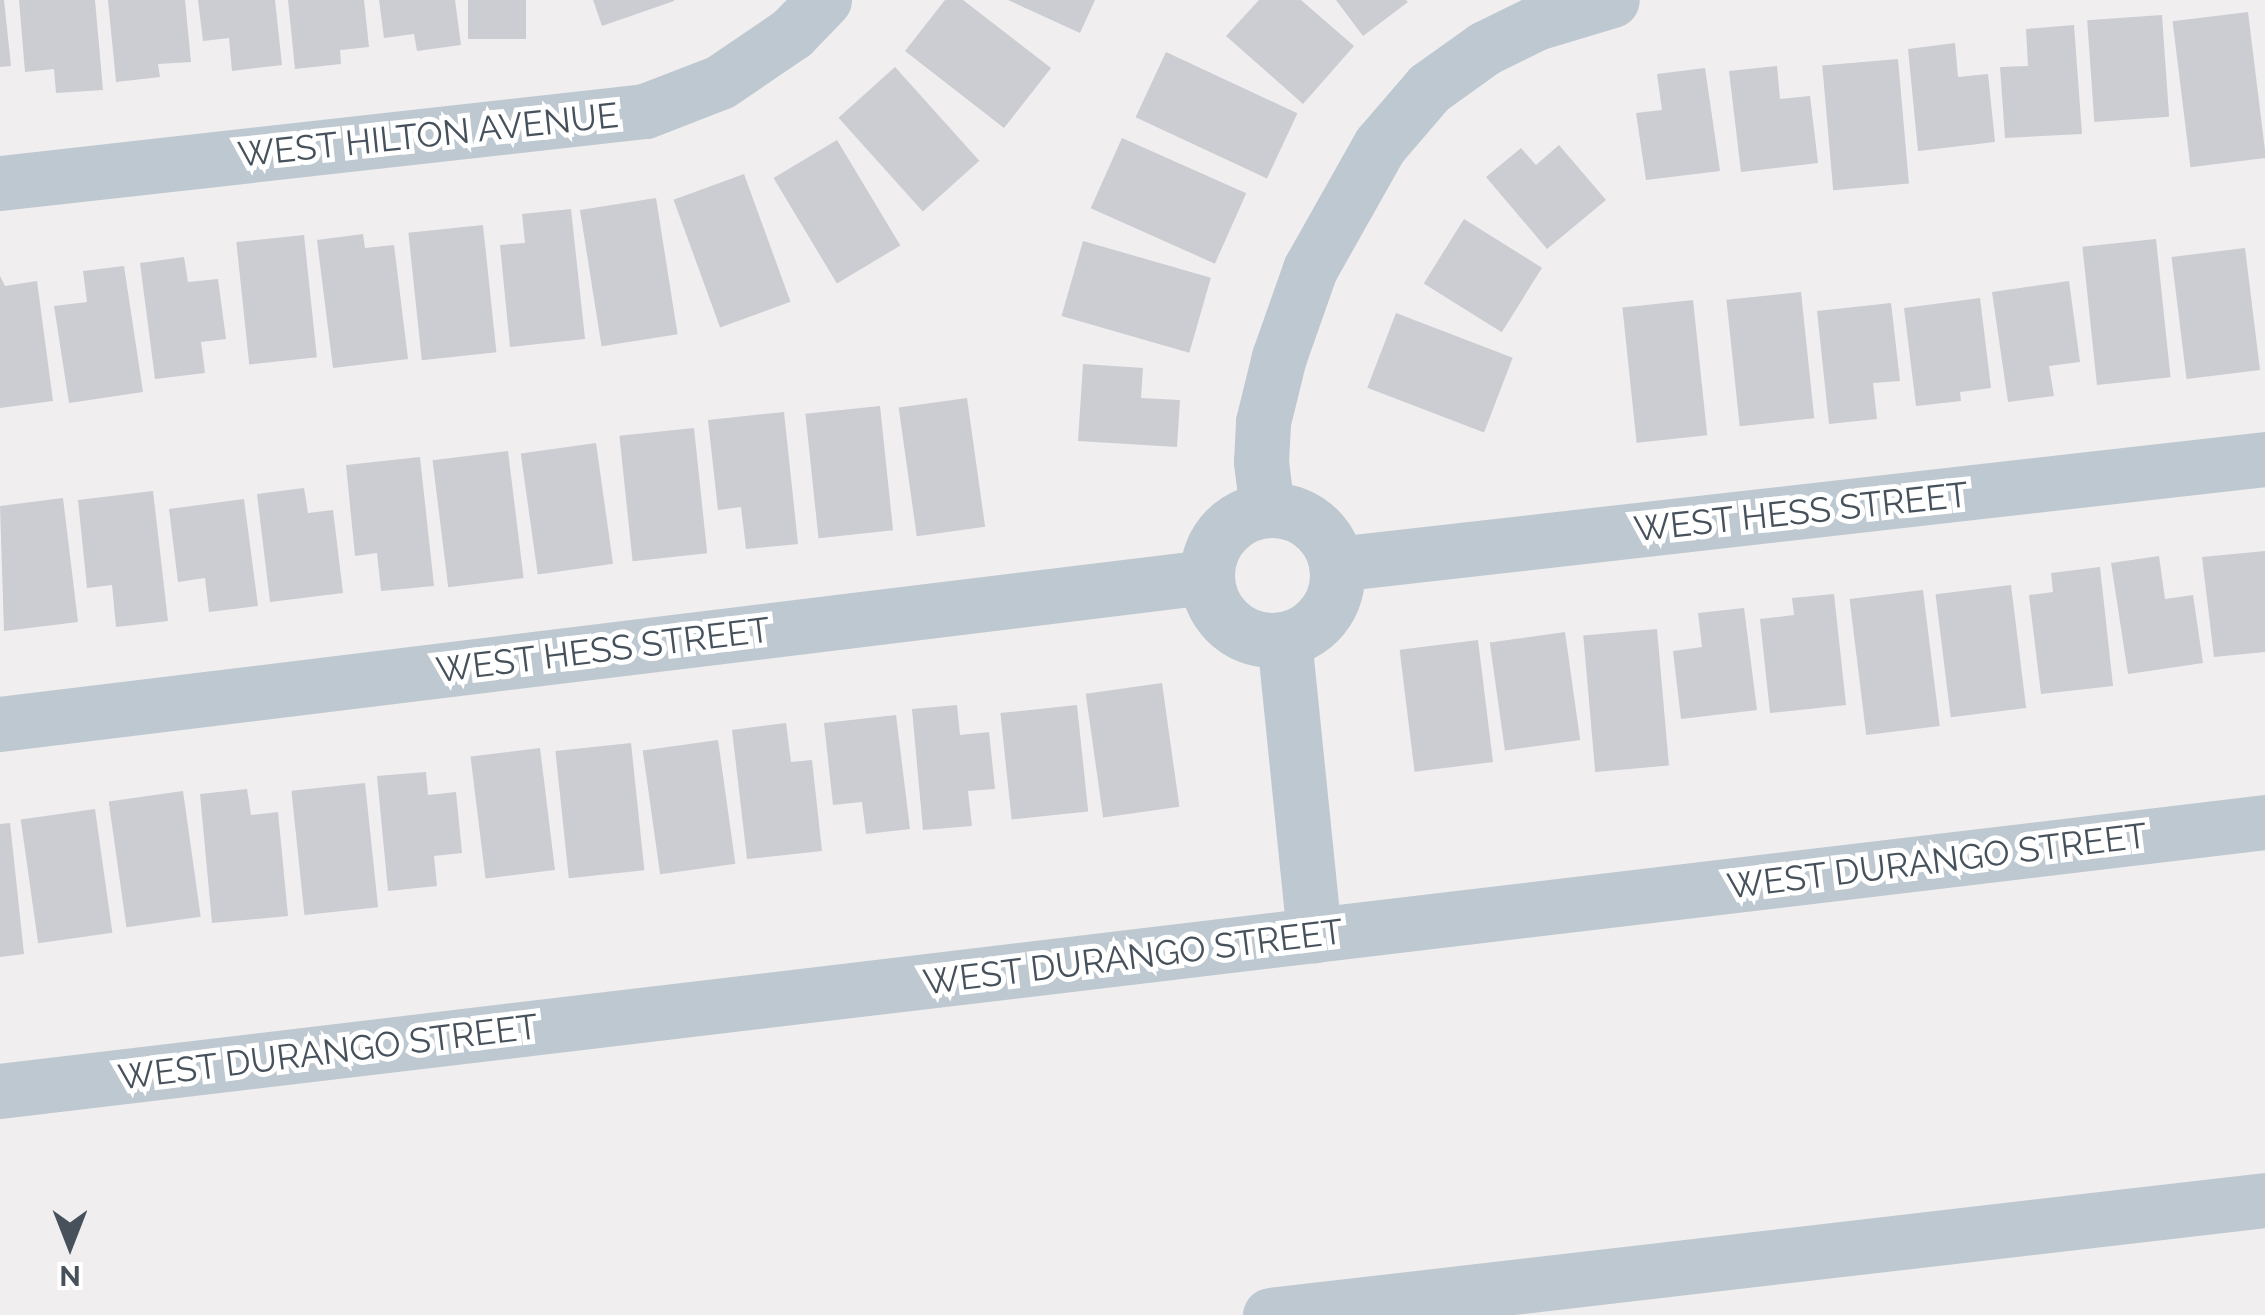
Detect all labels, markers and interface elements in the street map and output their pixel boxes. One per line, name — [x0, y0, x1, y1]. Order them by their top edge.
street label: WEST HILTON AVENUE — [235, 94, 621, 176]
street label: WEST HESS STREET — [1631, 474, 1971, 550]
street label: WEST HESS STREET — [433, 609, 773, 691]
street label: WEST DURANGO STREET — [1724, 814, 2150, 908]
street label: WEST DURANGO STREET — [920, 910, 1346, 1004]
street label: WEST DURANGO STREET — [115, 1005, 541, 1099]
north arrow — [20, 1195, 120, 1295]
text: N — [59, 1259, 81, 1292]

